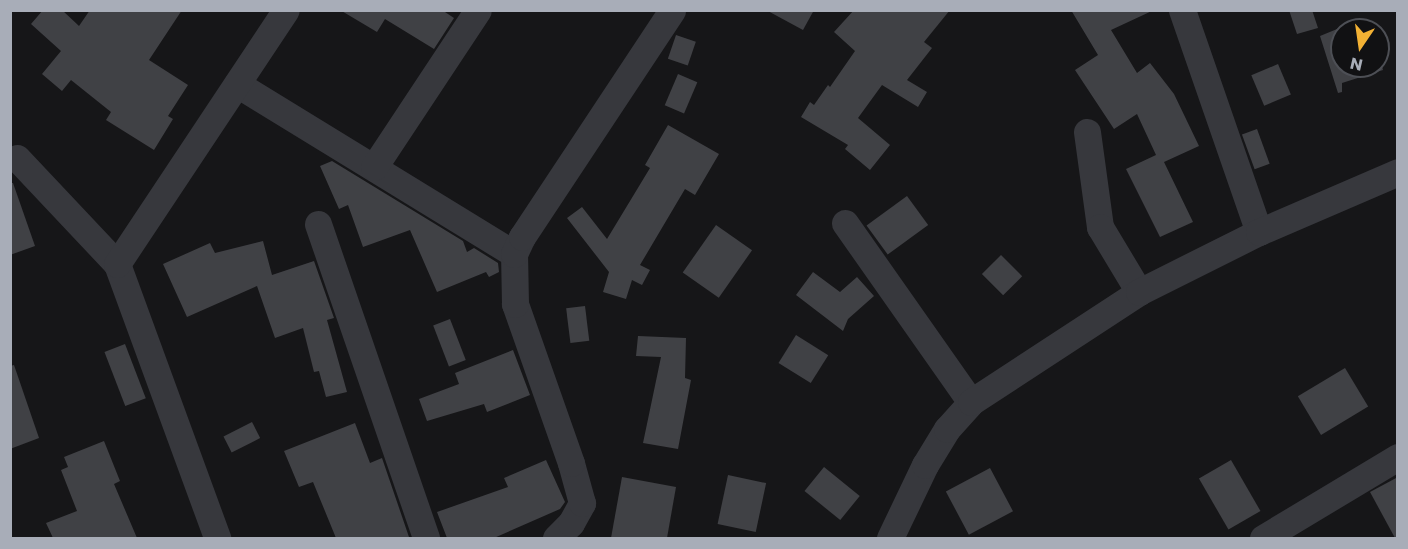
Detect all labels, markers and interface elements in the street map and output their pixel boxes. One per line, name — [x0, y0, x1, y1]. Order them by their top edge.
north arrow — [1330, 18, 1390, 78]
text: N — [1348, 52, 1365, 77]

